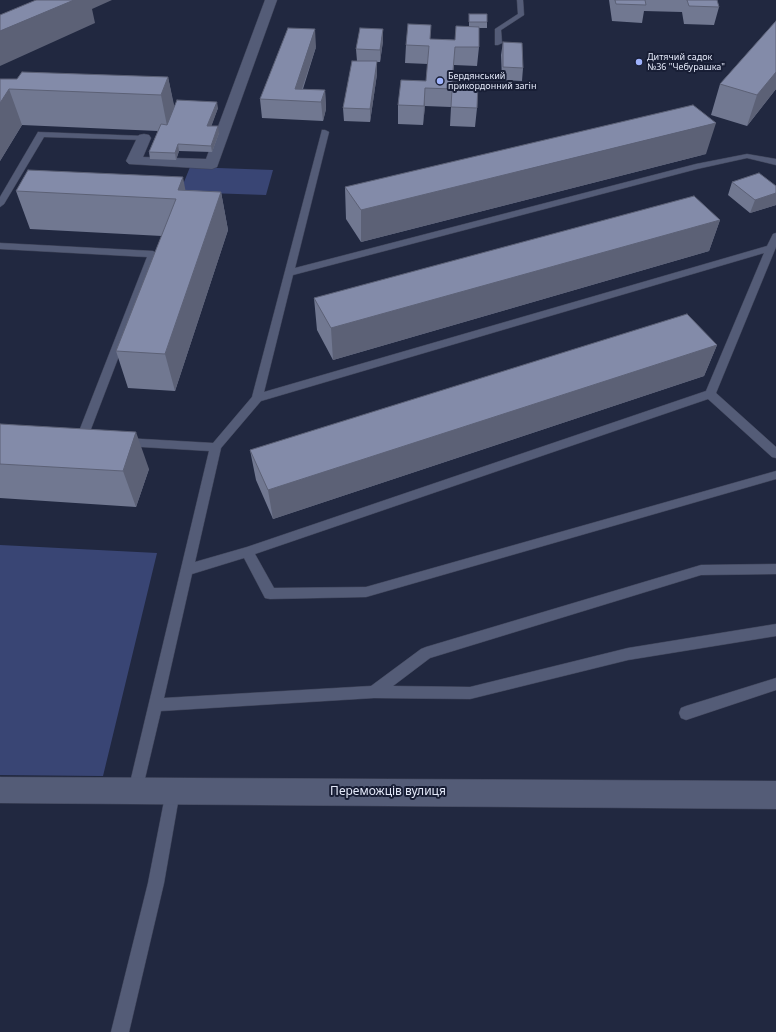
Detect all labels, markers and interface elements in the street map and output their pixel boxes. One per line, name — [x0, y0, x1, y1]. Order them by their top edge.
place label: Дитячий садок №36 "Чебурашка" — [647, 52, 725, 73]
marker: Дитячий садок №36 "Чебурашка" — [634, 57, 644, 67]
place label: Бердянський прикордонний загін — [448, 71, 536, 92]
marker: Бердянський прикордонний загін — [435, 76, 445, 86]
street label: Переможців вулиця — [330, 785, 446, 799]

